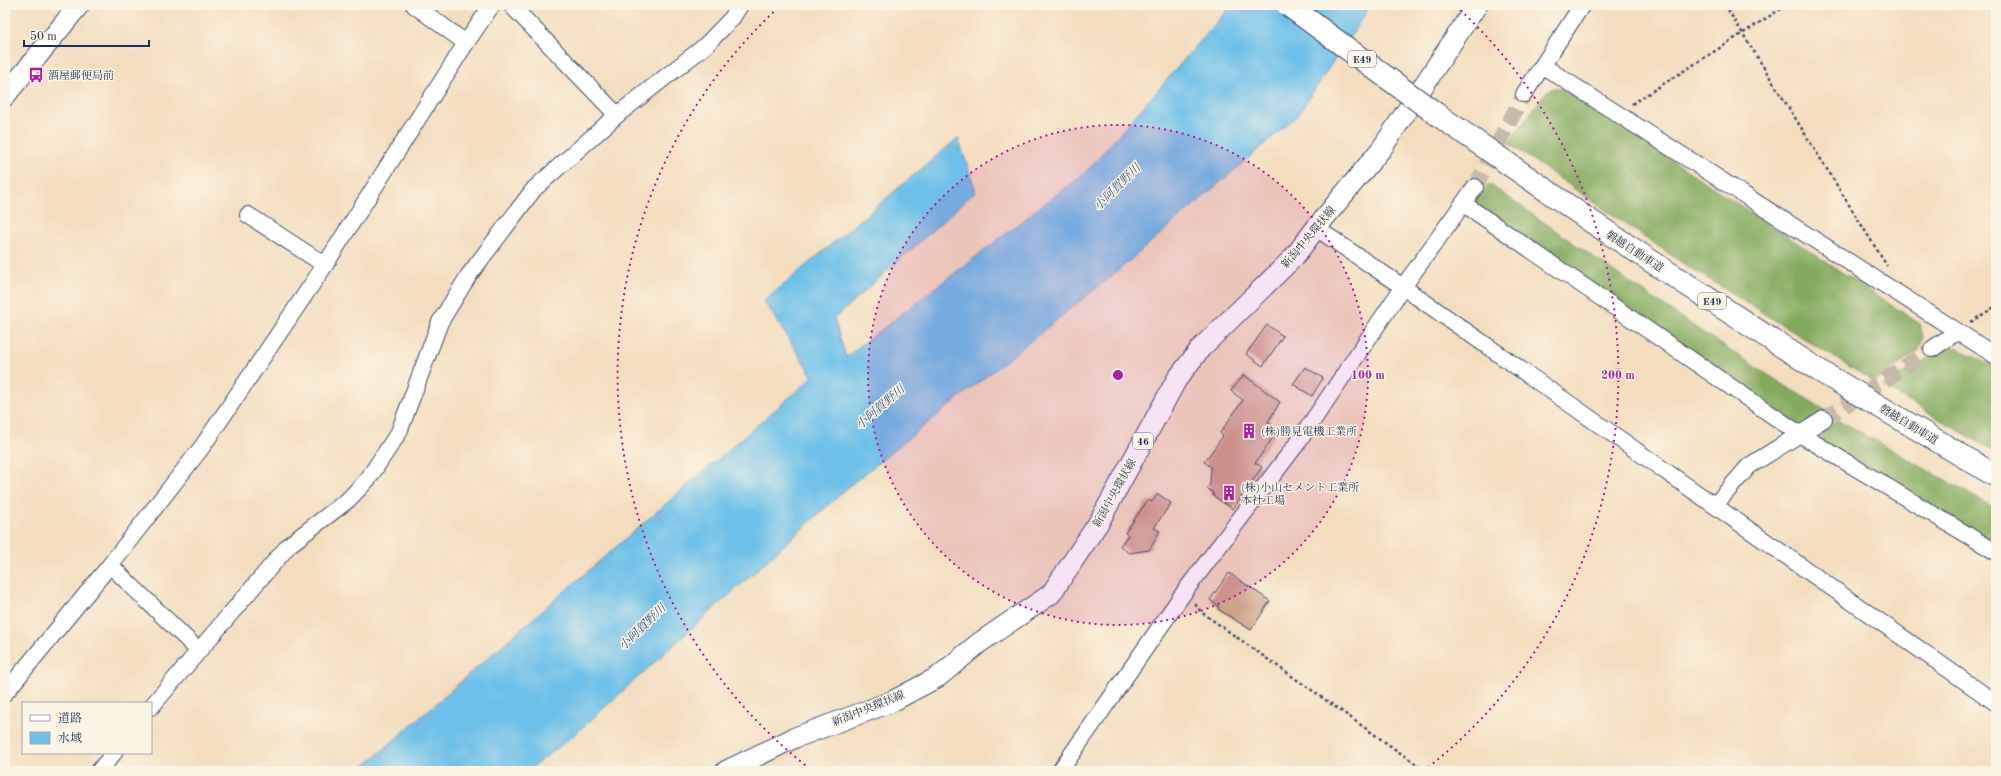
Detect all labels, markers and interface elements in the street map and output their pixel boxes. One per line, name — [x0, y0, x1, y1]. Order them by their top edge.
scale bar — [24, 22, 149, 48]
text: 50 m — [30, 30, 57, 43]
road number: E49 — [1348, 51, 1376, 67]
bus stop icon: 酒屋郵便局前 — [27, 66, 45, 84]
place label: 酒屋郵便局前 — [48, 69, 114, 82]
water label: 小阿賀野川 — [1091, 159, 1145, 213]
street label: 新潟中央環状線 — [1279, 204, 1338, 271]
street label: 磐越自動車道 — [1604, 228, 1666, 275]
road number: E49 — [1698, 293, 1726, 309]
centre of rings — [1111, 368, 1125, 382]
text: 100 m — [1351, 370, 1385, 382]
text: 200 m — [1601, 370, 1635, 382]
water label: 小阿賀野川 — [853, 381, 909, 432]
street label: 磐越自動車道 — [1877, 402, 1940, 447]
building icon: (株)勝見電機工業所 — [1240, 422, 1258, 440]
place label: (株)勝見電機工業所 — [1261, 425, 1357, 438]
road number: 46 — [1133, 433, 1153, 449]
street label: 新潟中央環状線 — [1090, 456, 1139, 530]
place label: (株)小山セメント工業所 本社工場 — [1241, 481, 1359, 507]
building icon: (株)小山セメント工業所 本社工場 — [1220, 484, 1238, 502]
water label: 小阿賀野川 — [616, 600, 670, 653]
street label: 新潟中央環状線 — [830, 688, 906, 729]
legend — [22, 702, 152, 754]
text: 道路 — [58, 711, 82, 725]
text: 水域 — [58, 731, 82, 745]

